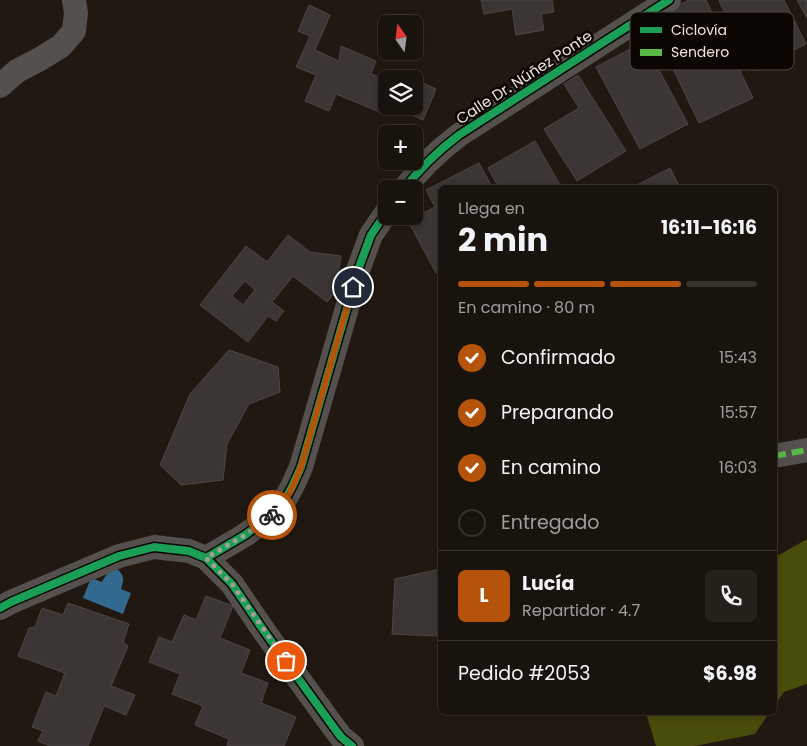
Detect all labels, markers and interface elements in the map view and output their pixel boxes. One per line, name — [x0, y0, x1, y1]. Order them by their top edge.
legend — [630, 12, 794, 70]
north arrow — [378, 15, 422, 60]
map controls — [378, 15, 423, 225]
text: Ciclovía — [671, 20, 727, 40]
street label: Calle Dr. Núñez Ponte — [452, 25, 596, 129]
text: Sendero — [671, 42, 729, 62]
button: layers — [378, 70, 423, 115]
button: + — [378, 125, 423, 170]
button: − — [378, 180, 423, 225]
text: Llega en — [458, 197, 525, 220]
text: 16:11–16:16 — [661, 214, 757, 241]
text: 2 min — [458, 217, 548, 262]
pin — [332, 266, 374, 308]
icon: home — [339, 273, 367, 301]
text: En camino · 80 m — [458, 296, 595, 319]
icon: check — [458, 344, 486, 372]
text: Confirmado — [501, 344, 615, 371]
text: 15:43 — [719, 346, 757, 369]
icon: check — [458, 399, 486, 427]
text: Preparando — [501, 399, 614, 426]
text: 15:57 — [720, 401, 757, 424]
icon: check — [458, 454, 486, 482]
text: En camino — [501, 454, 601, 481]
text: 16:03 — [719, 456, 757, 479]
courier — [247, 490, 297, 540]
icon: bike — [258, 501, 286, 529]
text: Entregado — [501, 509, 599, 536]
text: Lucía — [522, 570, 574, 597]
button: phone — [705, 570, 757, 622]
text: L — [479, 582, 489, 609]
text: Repartidor · 4.7 — [522, 599, 640, 622]
pin — [265, 640, 307, 682]
icon: bag — [272, 647, 300, 675]
text: Pedido #2053 — [458, 660, 590, 687]
text: $6.98 — [703, 660, 757, 687]

